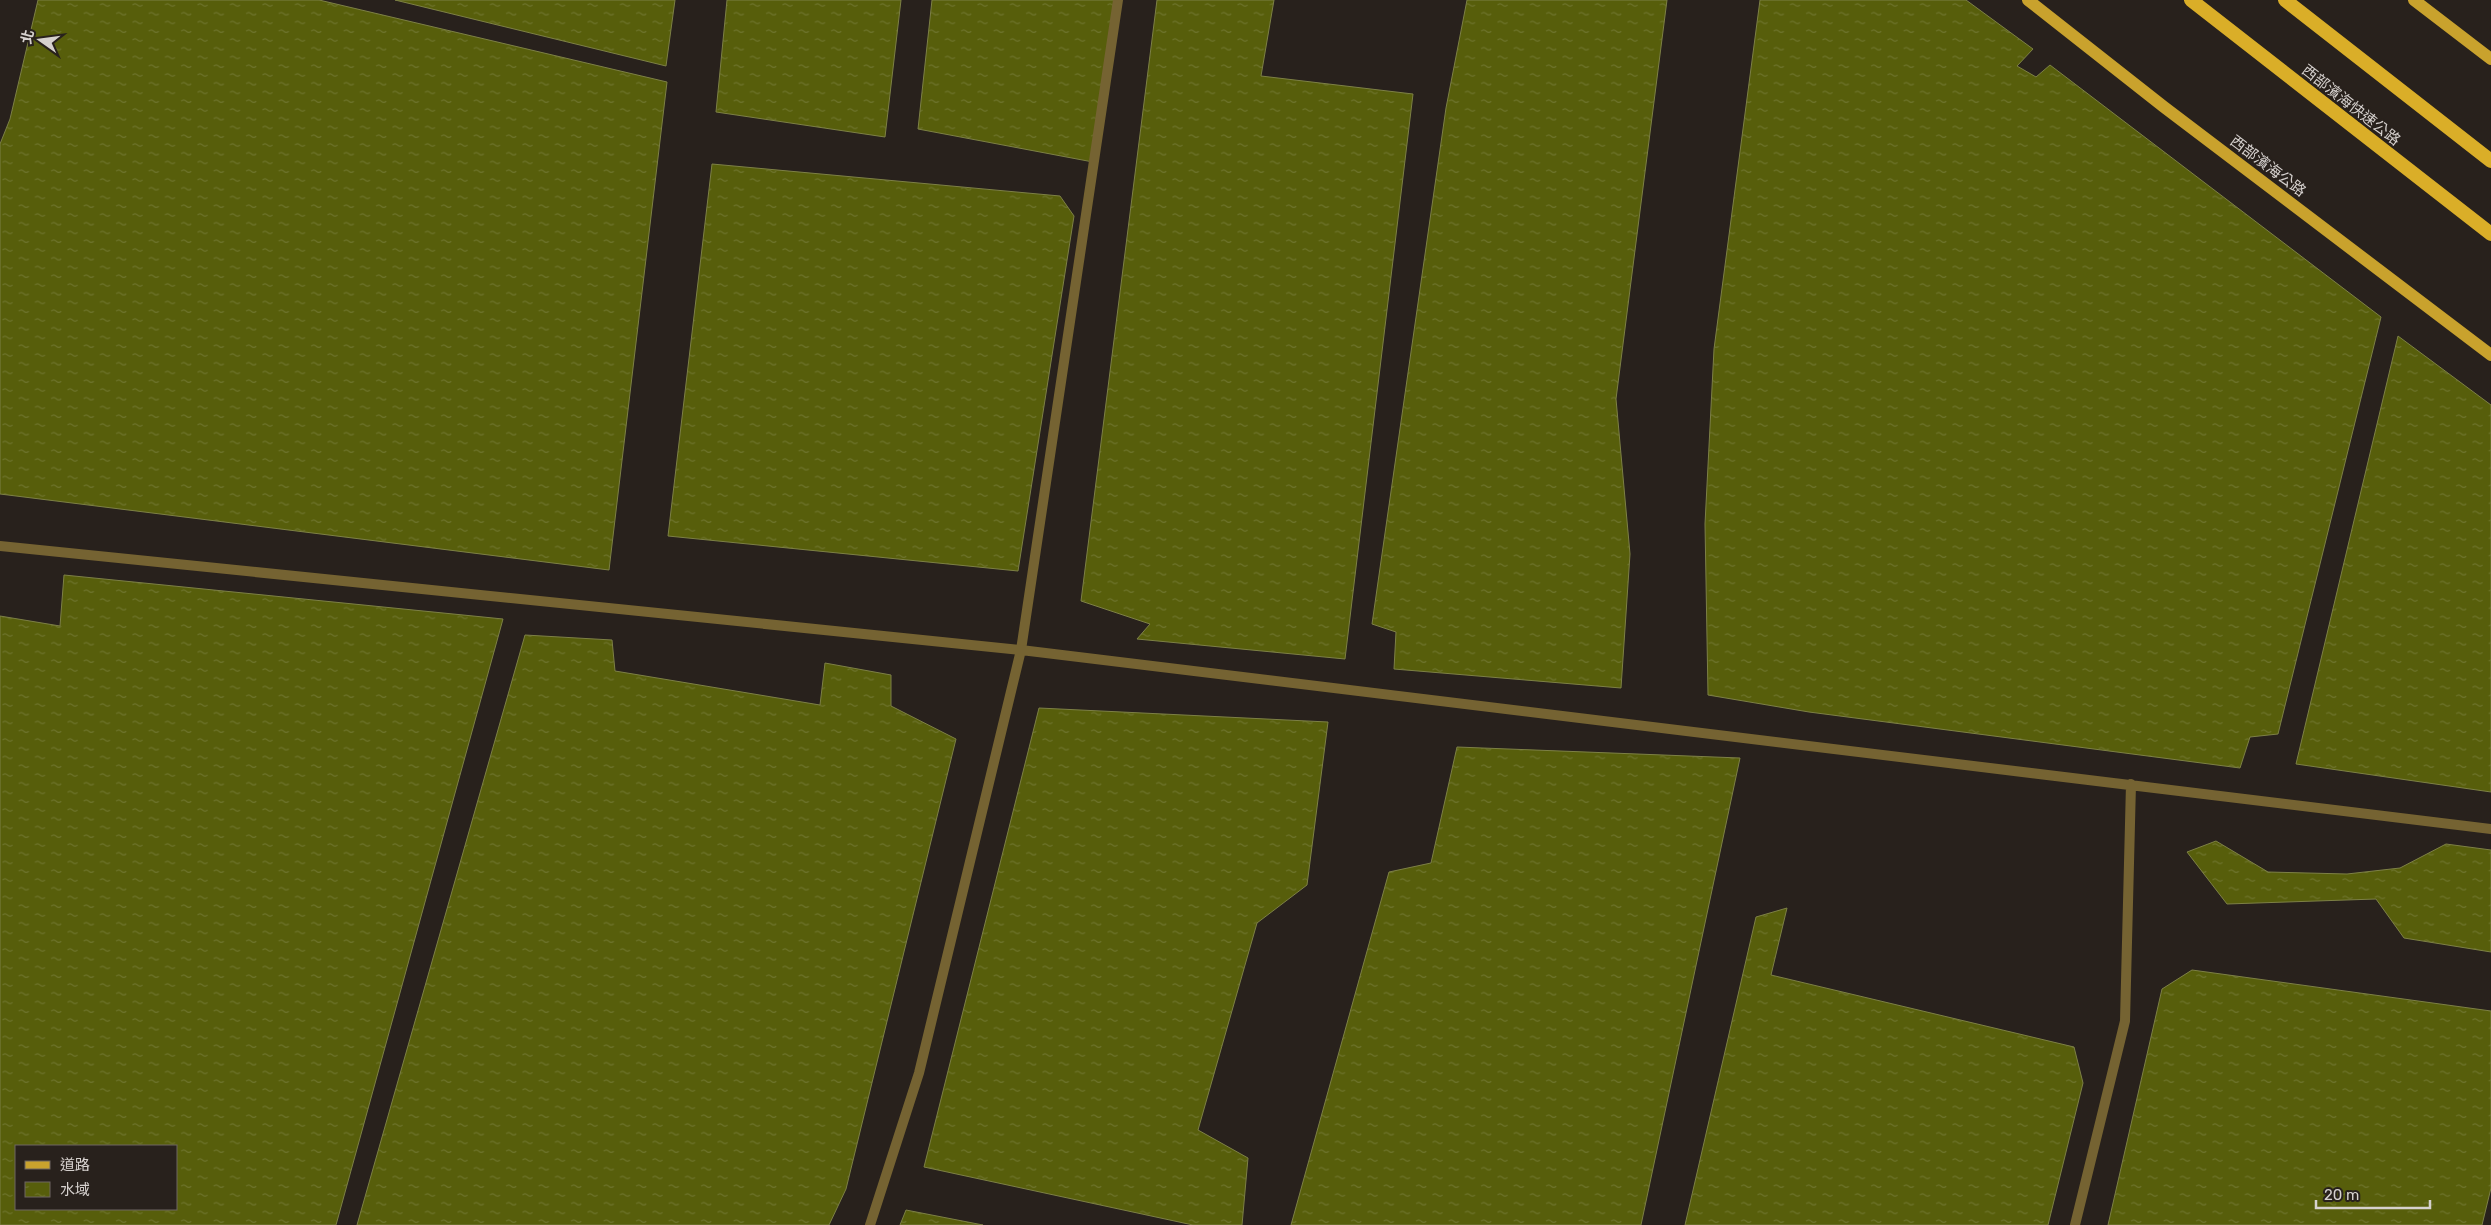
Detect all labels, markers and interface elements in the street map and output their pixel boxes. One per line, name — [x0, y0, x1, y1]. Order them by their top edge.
north arrow — [15, 15, 65, 65]
text: 北 — [18, 28, 38, 46]
street label: 西部濱海快速公路 — [2298, 61, 2404, 149]
street label: 西部濱海公路 — [2227, 132, 2309, 200]
legend — [15, 1145, 178, 1210]
text: 道路 — [60, 1156, 90, 1174]
scale bar — [2316, 1178, 2430, 1210]
text: 水域 — [60, 1181, 90, 1199]
text: 20 m — [2324, 1186, 2359, 1204]

